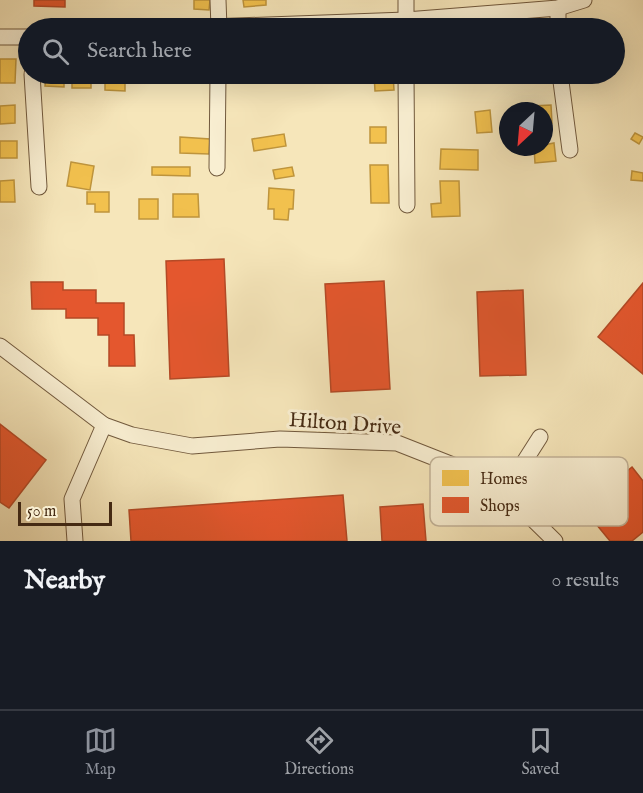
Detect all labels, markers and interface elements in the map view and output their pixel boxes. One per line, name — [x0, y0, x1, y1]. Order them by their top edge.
search box — [18, 18, 625, 84]
icon: search — [39, 35, 72, 68]
text: Search here — [87, 37, 192, 65]
north arrow — [499, 102, 553, 156]
street label: Hilton Drive — [288, 407, 402, 442]
legend — [430, 457, 628, 526]
text: Homes — [480, 470, 528, 490]
text: Shops — [480, 497, 520, 517]
scale bar — [18, 499, 112, 526]
text: 50 m — [27, 502, 56, 522]
text: Nearby — [24, 564, 105, 597]
text: 0 results — [552, 568, 619, 593]
tab: Map — [84, 724, 117, 780]
tab: Directions — [284, 724, 354, 780]
tab: Saved — [521, 724, 559, 780]

